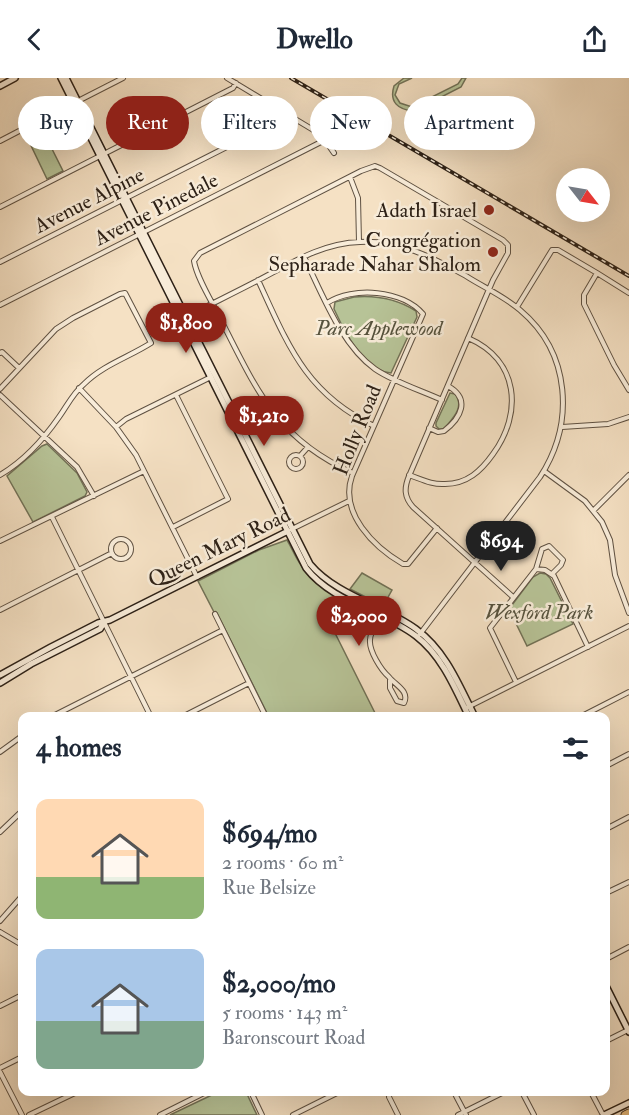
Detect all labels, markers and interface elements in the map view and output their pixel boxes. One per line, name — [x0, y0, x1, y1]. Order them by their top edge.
icon: back — [18, 23, 51, 56]
text: Dwello — [276, 23, 353, 56]
icon: share — [578, 23, 611, 56]
chip: Buy — [18, 96, 94, 150]
chip: Rent — [106, 96, 189, 150]
chip: Filters — [201, 96, 298, 150]
chip: New — [310, 96, 392, 150]
chip: Apartment — [404, 96, 535, 150]
street label: Avenue Alpine — [29, 161, 149, 240]
street label: Avenue Pinedale — [89, 167, 223, 253]
north arrow — [556, 168, 610, 222]
map controls — [556, 168, 610, 222]
place label: Adath Israel — [375, 197, 478, 224]
marker: Adath Israel — [482, 203, 496, 217]
place label: Congrégation Sepharade Nahar Shalom — [269, 227, 481, 278]
marker: Congrégation Sepharade Nahar Shalom — [486, 245, 500, 259]
pin: $1,800 — [137, 303, 235, 354]
text: $1,800 — [159, 310, 213, 335]
park label: Parc Applewood — [314, 315, 444, 342]
street label: Holly Road — [327, 380, 388, 479]
pin: $1,210 — [215, 396, 313, 447]
text: $1,210 — [239, 403, 289, 428]
street label: Queen Mary Road — [143, 501, 296, 594]
pin: $694 — [465, 521, 537, 572]
text: $694 — [480, 528, 522, 553]
pin: $2,000 — [310, 596, 408, 647]
park label: Wexford Park — [485, 599, 593, 626]
text: $2,000 — [331, 603, 387, 628]
text: 4 homes — [36, 732, 122, 764]
icon: filters — [559, 732, 592, 765]
text: $694/mo — [222, 818, 317, 850]
icon: home — [84, 823, 156, 895]
text: 2 rooms · 60 m² — [222, 850, 343, 875]
text: Rue Belsize — [222, 875, 316, 900]
text: $2,000/mo — [222, 968, 335, 1000]
icon: home — [84, 973, 156, 1045]
text: 5 rooms · 143 m² — [222, 1000, 347, 1025]
text: Baronscourt Road — [222, 1025, 365, 1050]

